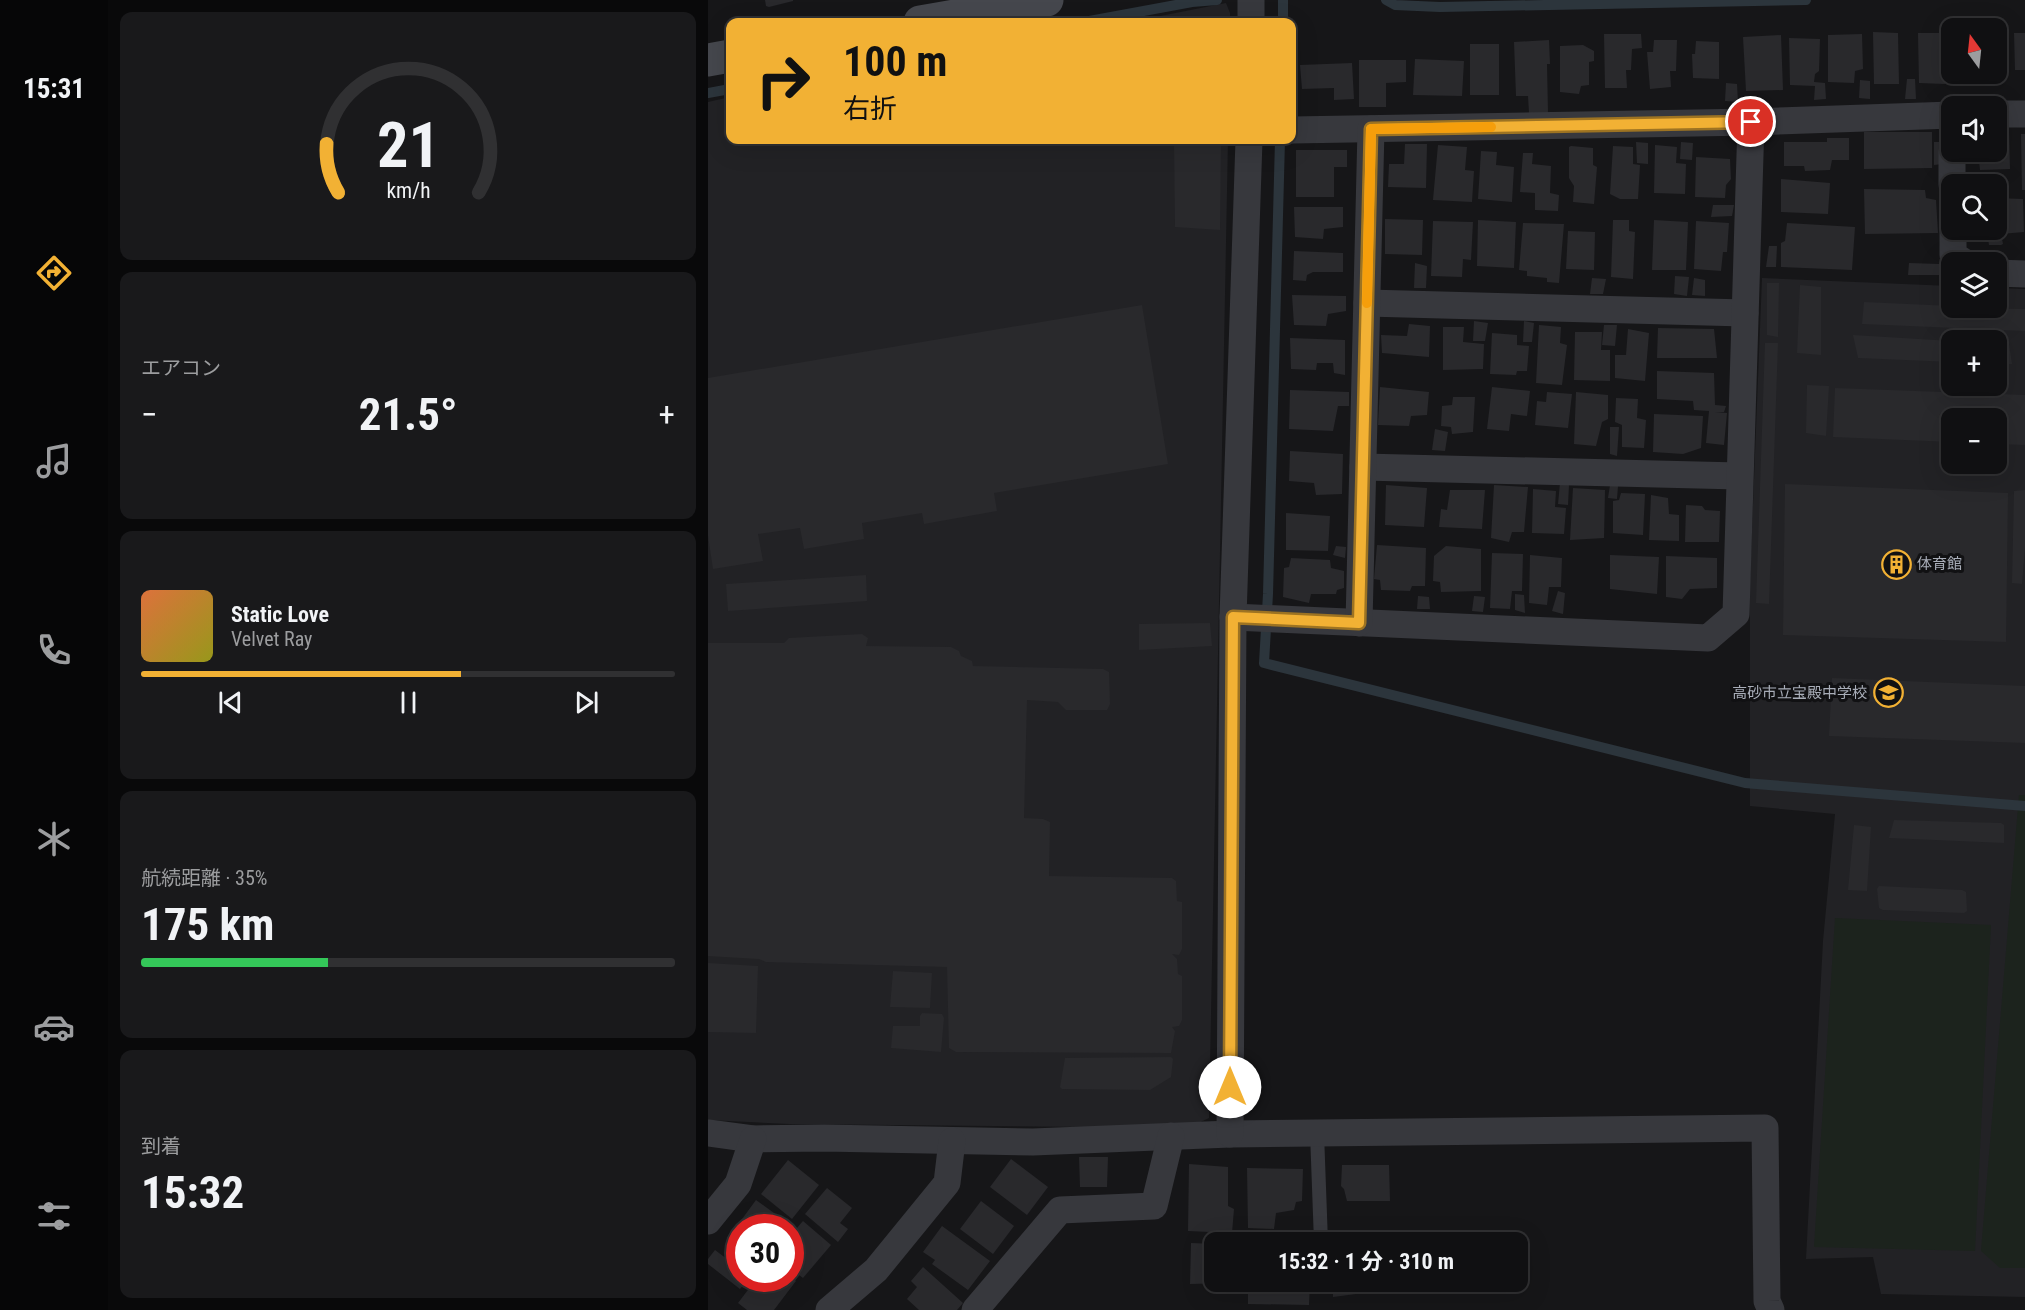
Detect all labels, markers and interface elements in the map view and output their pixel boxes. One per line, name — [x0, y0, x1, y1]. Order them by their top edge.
north arrow — [1941, 18, 2007, 84]
map controls — [1941, 18, 2007, 474]
text: 100 m — [843, 37, 948, 86]
icon: right — [744, 42, 822, 120]
text: 15:31 — [23, 73, 85, 105]
text: 右折 — [843, 93, 897, 125]
pin — [1725, 96, 1776, 147]
button: sound — [1941, 96, 2007, 162]
icon: arrive — [1734, 105, 1767, 138]
text: 21 — [376, 109, 440, 182]
button: search — [1941, 174, 2007, 240]
text: km/h — [386, 178, 430, 203]
icon: directions — [33, 252, 75, 294]
button: layers — [1941, 252, 2007, 318]
button: + — [1941, 330, 2007, 396]
text: エアコン — [141, 356, 221, 380]
text: 21.5° — [359, 388, 457, 441]
text: − — [141, 395, 158, 434]
text: + — [659, 395, 675, 434]
button: − — [1941, 408, 2007, 474]
icon: music — [33, 440, 75, 482]
building icon: 体育館 — [1880, 548, 1912, 580]
place label: 体育館 — [1917, 555, 1962, 573]
text: Static Love — [231, 602, 329, 627]
text: Velvet Ray — [231, 627, 312, 651]
icon: phone — [33, 629, 75, 671]
school or university icon: 高砂市立宝殿中学校 — [1872, 677, 1904, 709]
place label: 高砂市立宝殿中学校 — [1732, 684, 1867, 702]
icon: previous — [214, 686, 247, 719]
icon: pause — [392, 686, 425, 719]
icon: next — [570, 686, 603, 719]
icon: climate — [33, 818, 75, 860]
text: 航続距離 · 35% — [141, 866, 267, 890]
text: 175 km — [141, 898, 274, 951]
icon: car — [33, 1006, 75, 1048]
position arrow — [1198, 1055, 1262, 1119]
text: 到着 — [141, 1134, 181, 1158]
text: 15:32 — [141, 1166, 244, 1219]
icon: filters — [33, 1195, 75, 1237]
speed limit sign: 30 — [726, 1214, 804, 1292]
text: 15:32 · 1 分 · 310 m — [1278, 1249, 1454, 1274]

